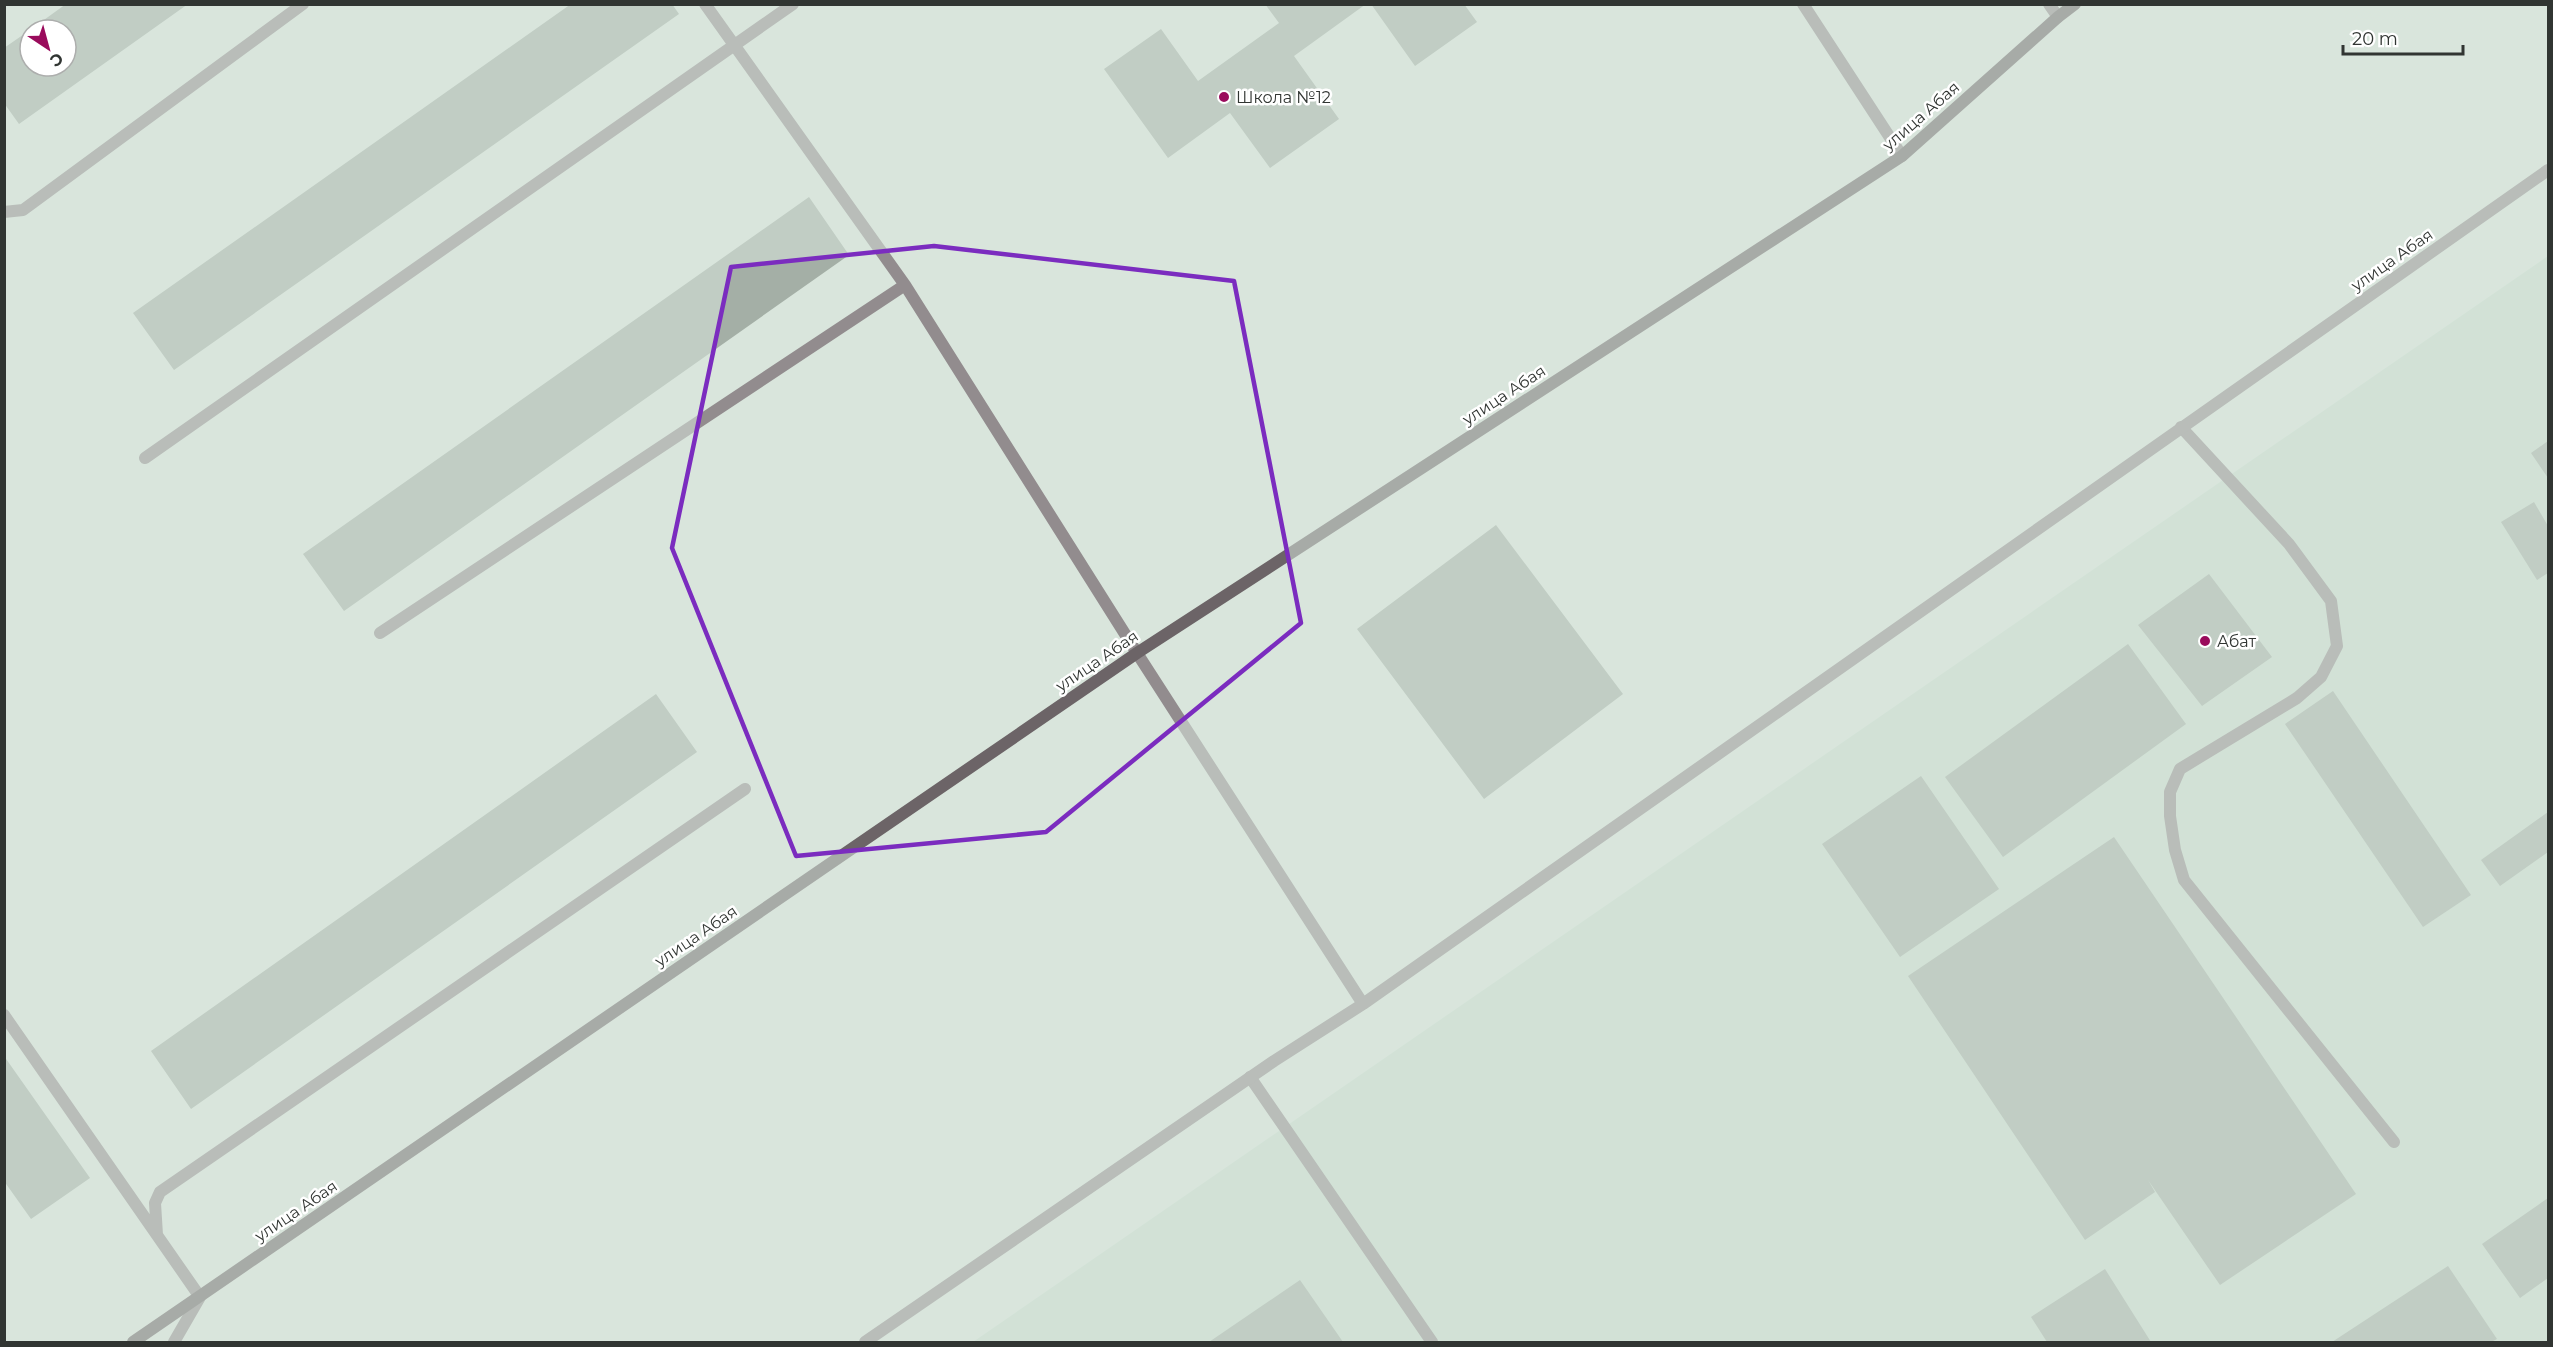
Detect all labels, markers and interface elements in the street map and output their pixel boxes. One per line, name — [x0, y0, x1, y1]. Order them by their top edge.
north arrow — [18, 18, 78, 78]
scale bar — [2343, 18, 2463, 56]
text: 20 m — [2352, 28, 2398, 50]
text: С — [46, 49, 67, 71]
street label: улица Абая — [1878, 78, 1963, 155]
place label: Школа №12 — [1236, 88, 1331, 107]
marker: Школа №12 — [1217, 90, 1231, 104]
street label: улица Абая — [2347, 225, 2437, 296]
street label: улица Абая — [1458, 361, 1549, 429]
street label: улица Абая — [1051, 626, 1142, 696]
place label: Абат — [2217, 632, 2257, 651]
marker: Абат — [2198, 634, 2212, 648]
street label: улица Абая — [650, 901, 741, 971]
street label: улица Абая — [250, 1176, 341, 1246]

